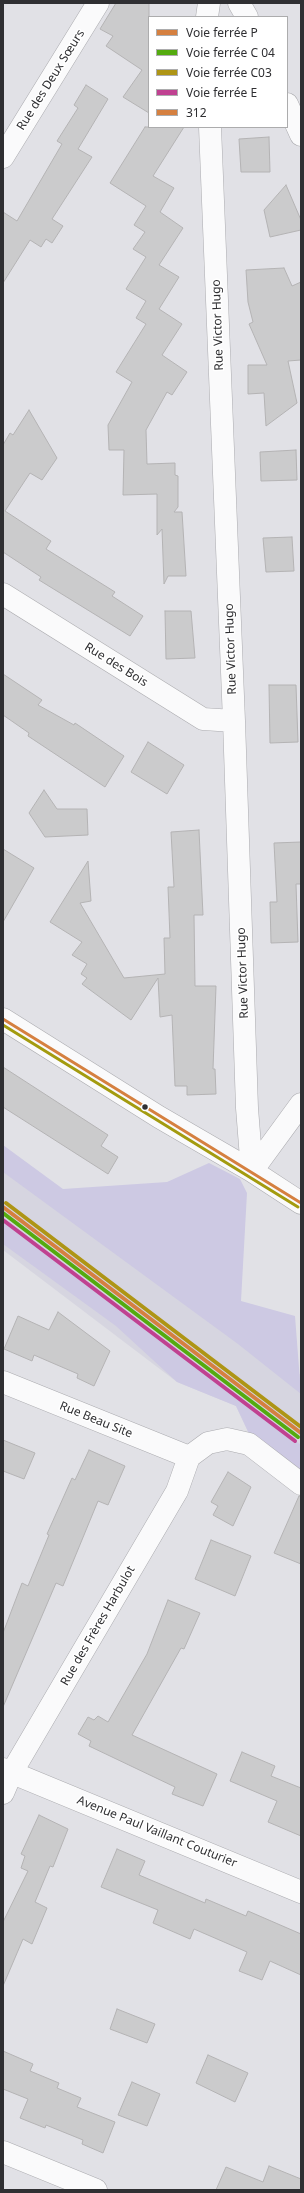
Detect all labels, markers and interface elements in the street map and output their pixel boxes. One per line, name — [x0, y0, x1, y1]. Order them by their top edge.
legend — [148, 16, 288, 128]
text: Voie ferrée P — [186, 24, 258, 41]
street label: Rue des Deux Sœurs — [14, 27, 88, 133]
text: Voie ferrée C 04 — [186, 44, 275, 61]
text: Voie ferrée C03 — [186, 64, 272, 81]
text: Voie ferrée E — [186, 84, 257, 101]
text: 312 — [186, 104, 207, 121]
street label: Rue Victor Hugo — [209, 279, 227, 371]
street label: Rue Victor Hugo — [222, 603, 240, 695]
street label: Rue des Bois — [82, 640, 150, 690]
street label: Rue Victor Hugo — [234, 927, 252, 1019]
unlabelled marker — [140, 1102, 150, 1112]
street label: Rue Beau Site — [57, 1399, 135, 1441]
street label: Rue des Frères Harbulot — [58, 1564, 138, 1688]
street label: Avenue Paul Vaillant Couturier — [75, 1793, 239, 1871]

